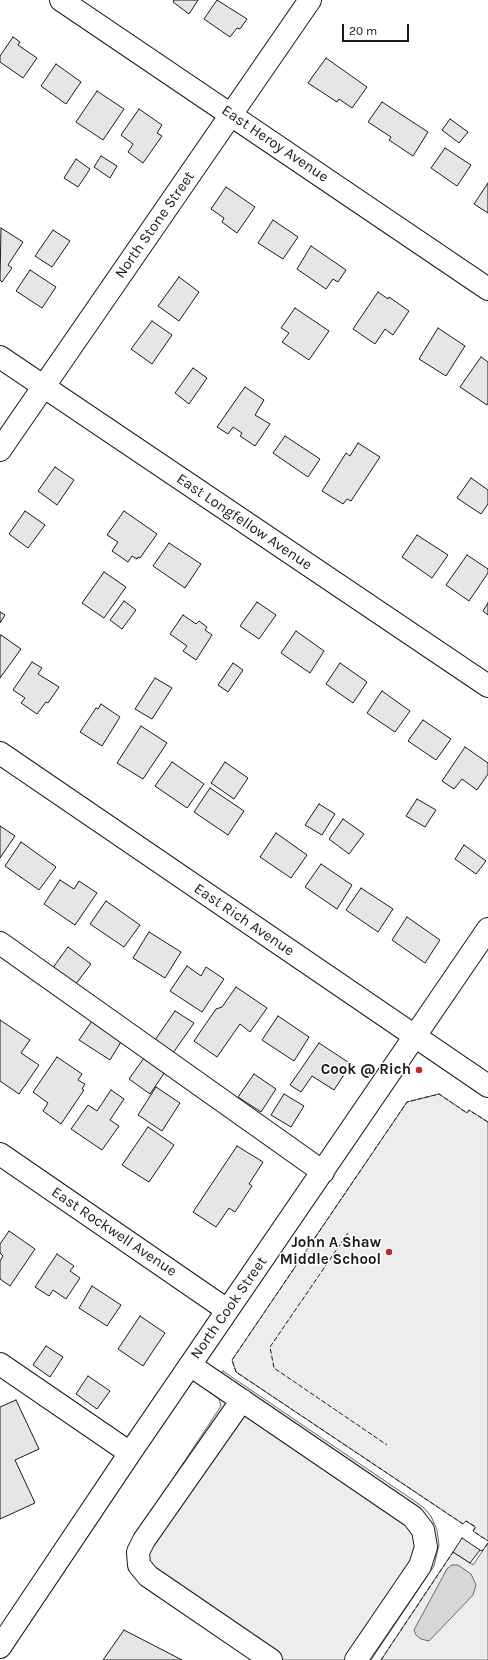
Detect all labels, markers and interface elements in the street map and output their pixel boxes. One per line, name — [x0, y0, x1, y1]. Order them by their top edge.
scale bar — [344, 16, 411, 42]
text: 20 m — [349, 24, 377, 38]
street label: East Heroy Avenue — [218, 102, 332, 186]
street label: North Stone Street — [111, 168, 199, 282]
street label: East Longfellow Avenue — [173, 470, 315, 574]
street label: East Rich Avenue — [190, 880, 298, 960]
place label: Cook @ Rich — [321, 1061, 411, 1079]
marker: Cook @ Rich — [414, 1065, 424, 1075]
street label: East Rockwell Avenue — [48, 1183, 180, 1281]
place label: John A Shaw Middle School — [280, 1234, 381, 1269]
marker: John A Shaw Middle School — [384, 1247, 394, 1257]
street label: North Cook Street — [187, 1253, 271, 1363]

